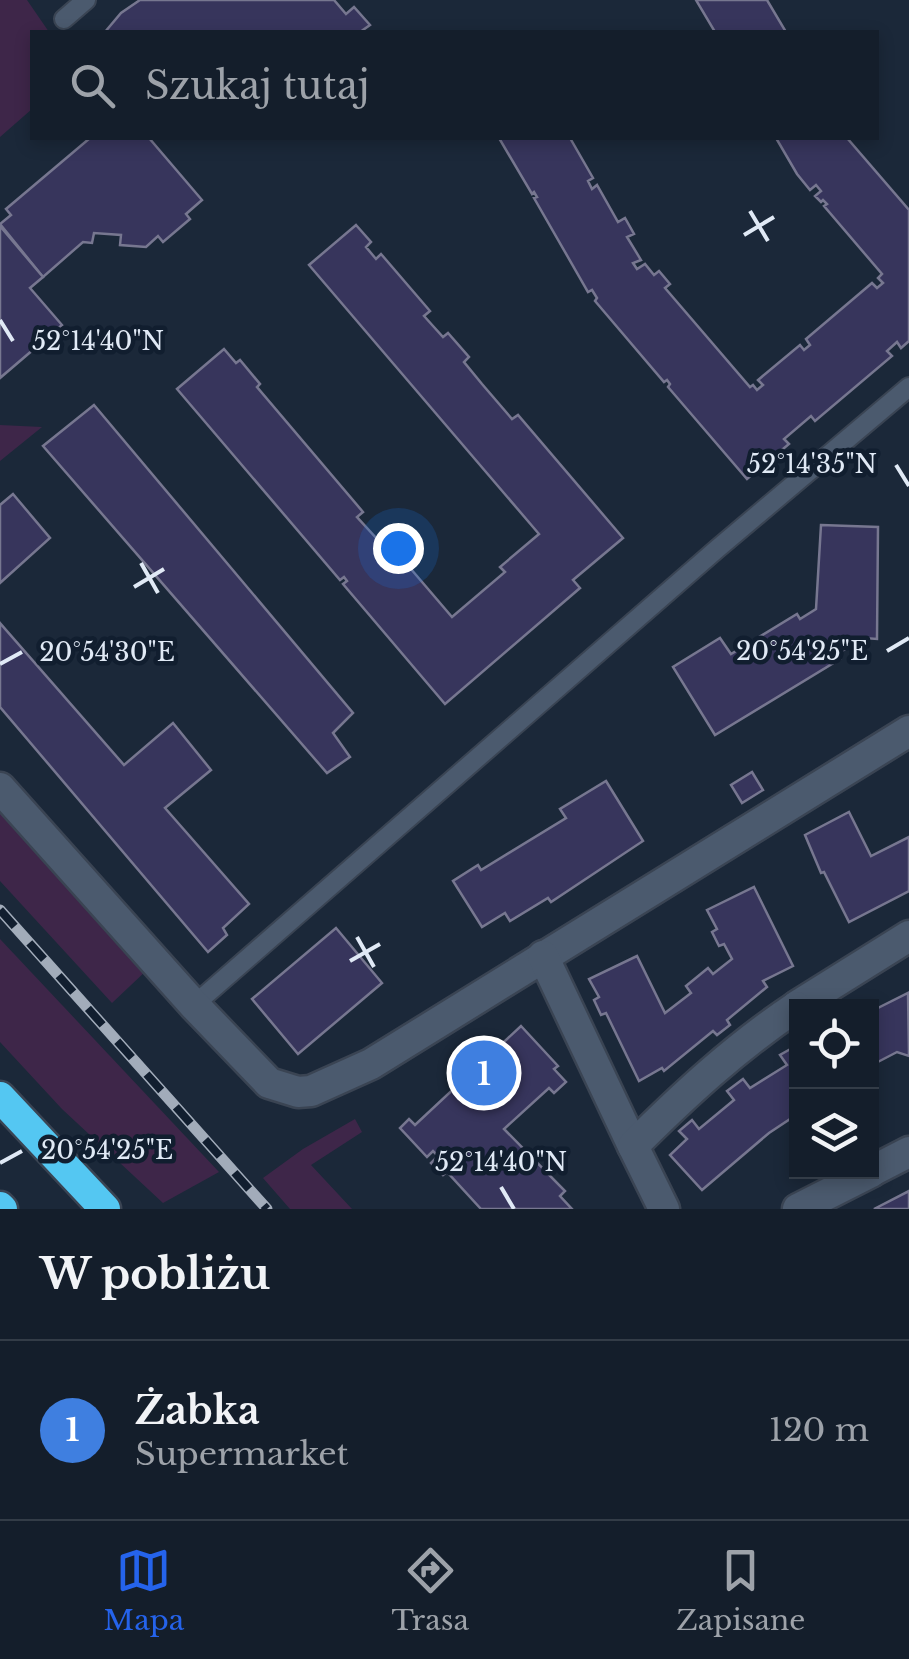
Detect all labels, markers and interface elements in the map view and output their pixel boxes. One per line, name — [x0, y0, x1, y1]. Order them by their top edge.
search box — [30, 30, 879, 140]
icon: search — [65, 58, 120, 113]
text: Szukaj tutaj — [145, 62, 370, 109]
text: 52°14'40"N — [32, 326, 164, 357]
text: 52°14'35"N — [747, 449, 877, 480]
your location — [373, 523, 424, 574]
text: 20°54'25"E — [736, 636, 868, 667]
text: 20°54'30"E — [39, 637, 175, 668]
map controls — [789, 999, 879, 1179]
button: locate — [789, 999, 879, 1089]
pin: 1 — [452, 1036, 516, 1110]
button: layers — [789, 1089, 879, 1179]
text: 20°54'25"E — [41, 1135, 173, 1166]
text: 52°14'40"N — [435, 1147, 567, 1178]
text: W pobliżu — [40, 1248, 270, 1300]
text: Żabka — [135, 1387, 260, 1434]
text: 1 — [66, 1410, 79, 1450]
text: 120 m — [769, 1410, 869, 1450]
text: Supermarket — [135, 1434, 349, 1474]
tab: Mapa — [104, 1543, 184, 1638]
tab: Trasa — [391, 1543, 469, 1638]
tab: Zapisane — [676, 1543, 805, 1638]

